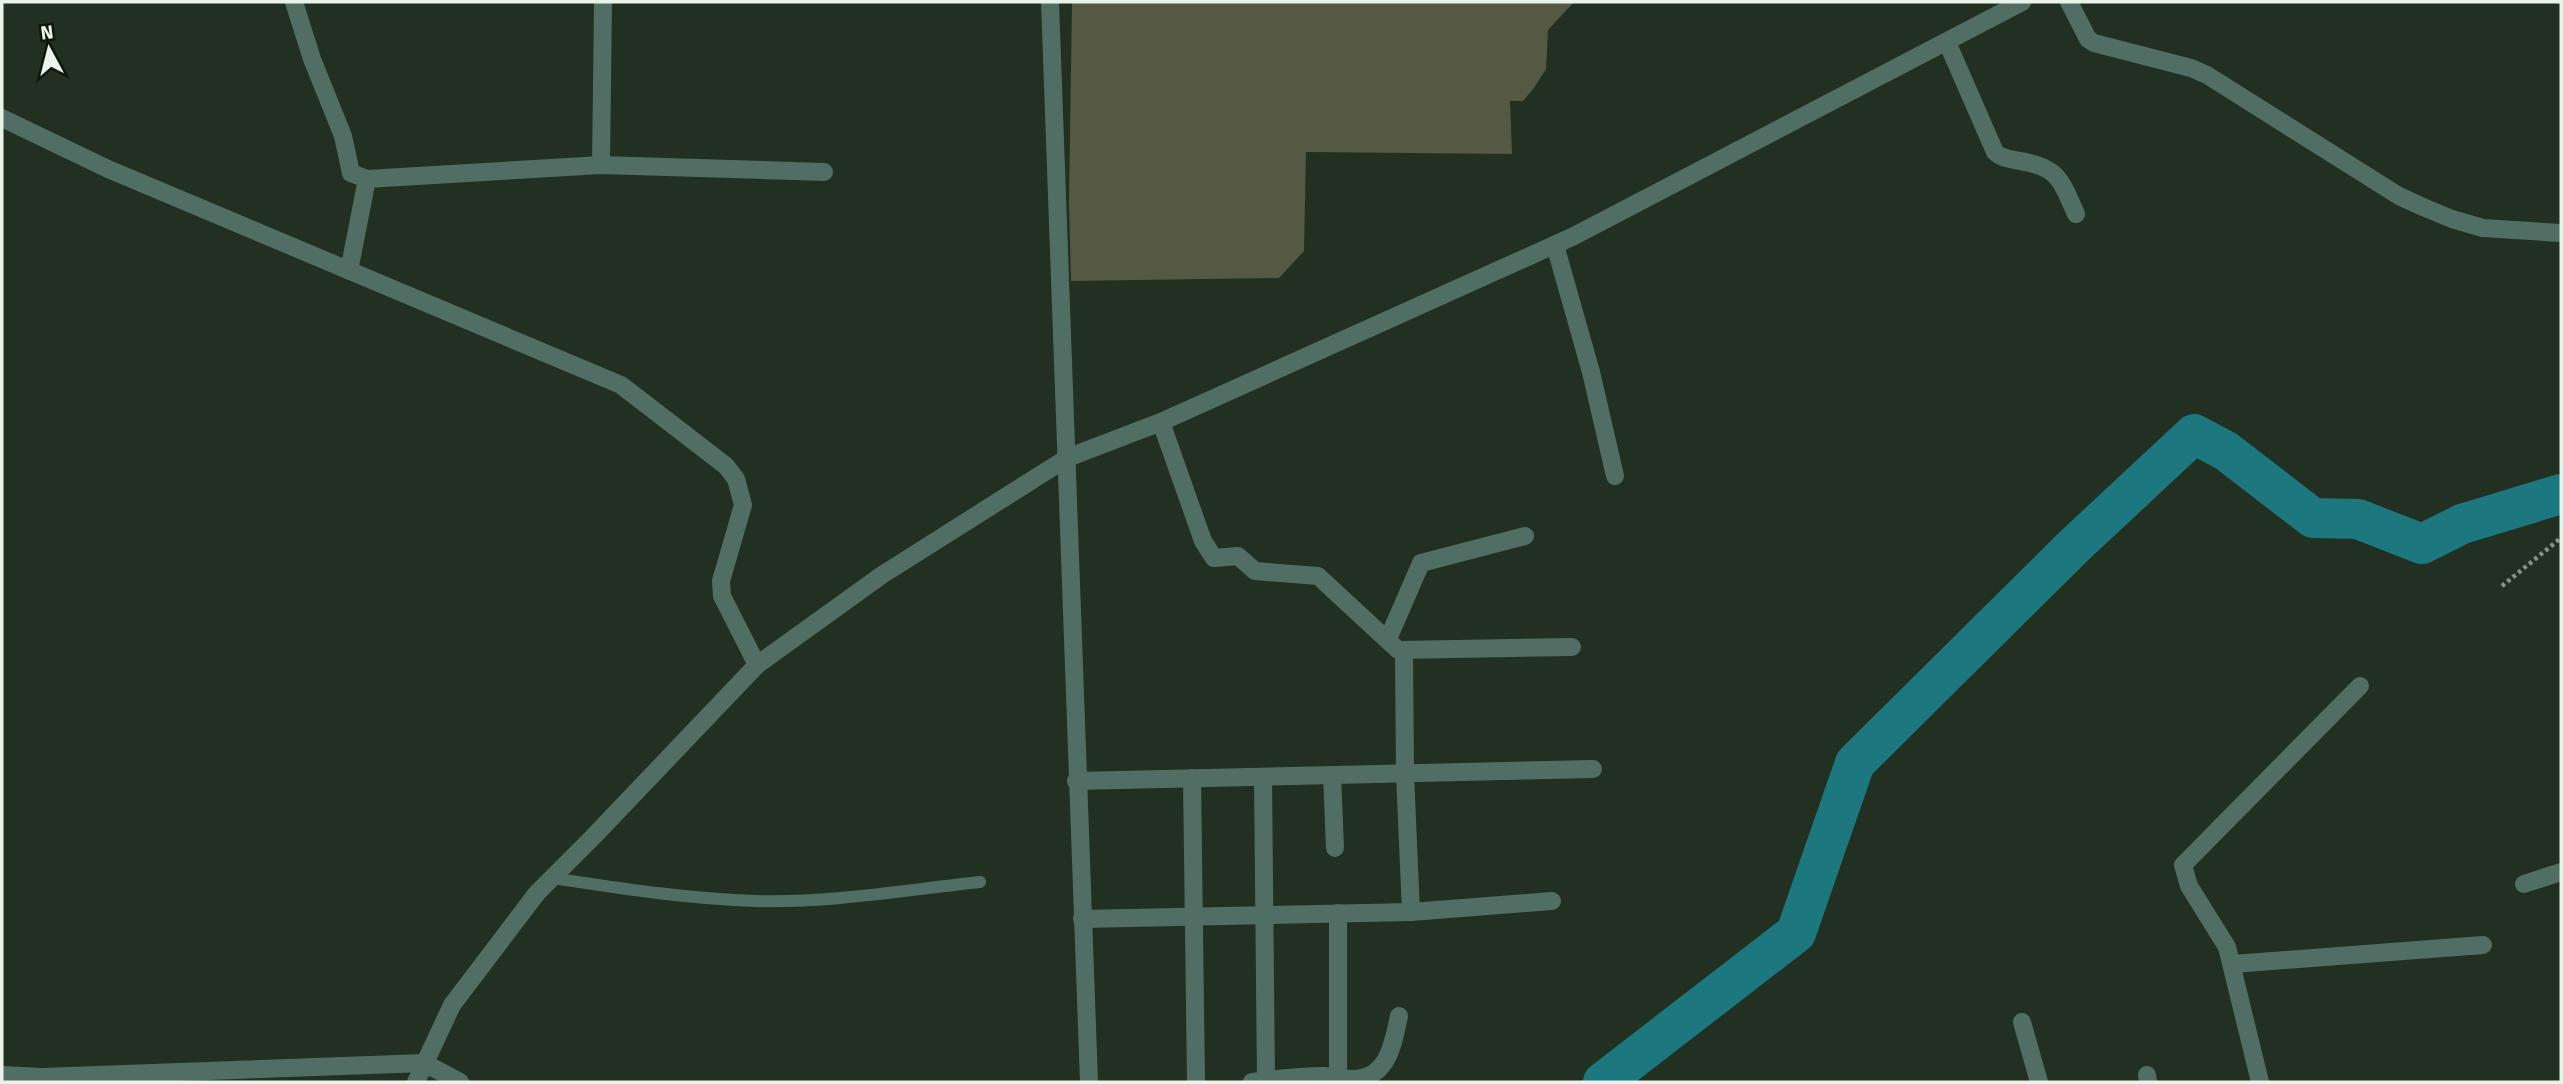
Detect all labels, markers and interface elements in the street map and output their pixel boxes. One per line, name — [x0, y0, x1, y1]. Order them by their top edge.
north arrow — [14, 14, 84, 84]
text: N — [39, 20, 55, 45]

